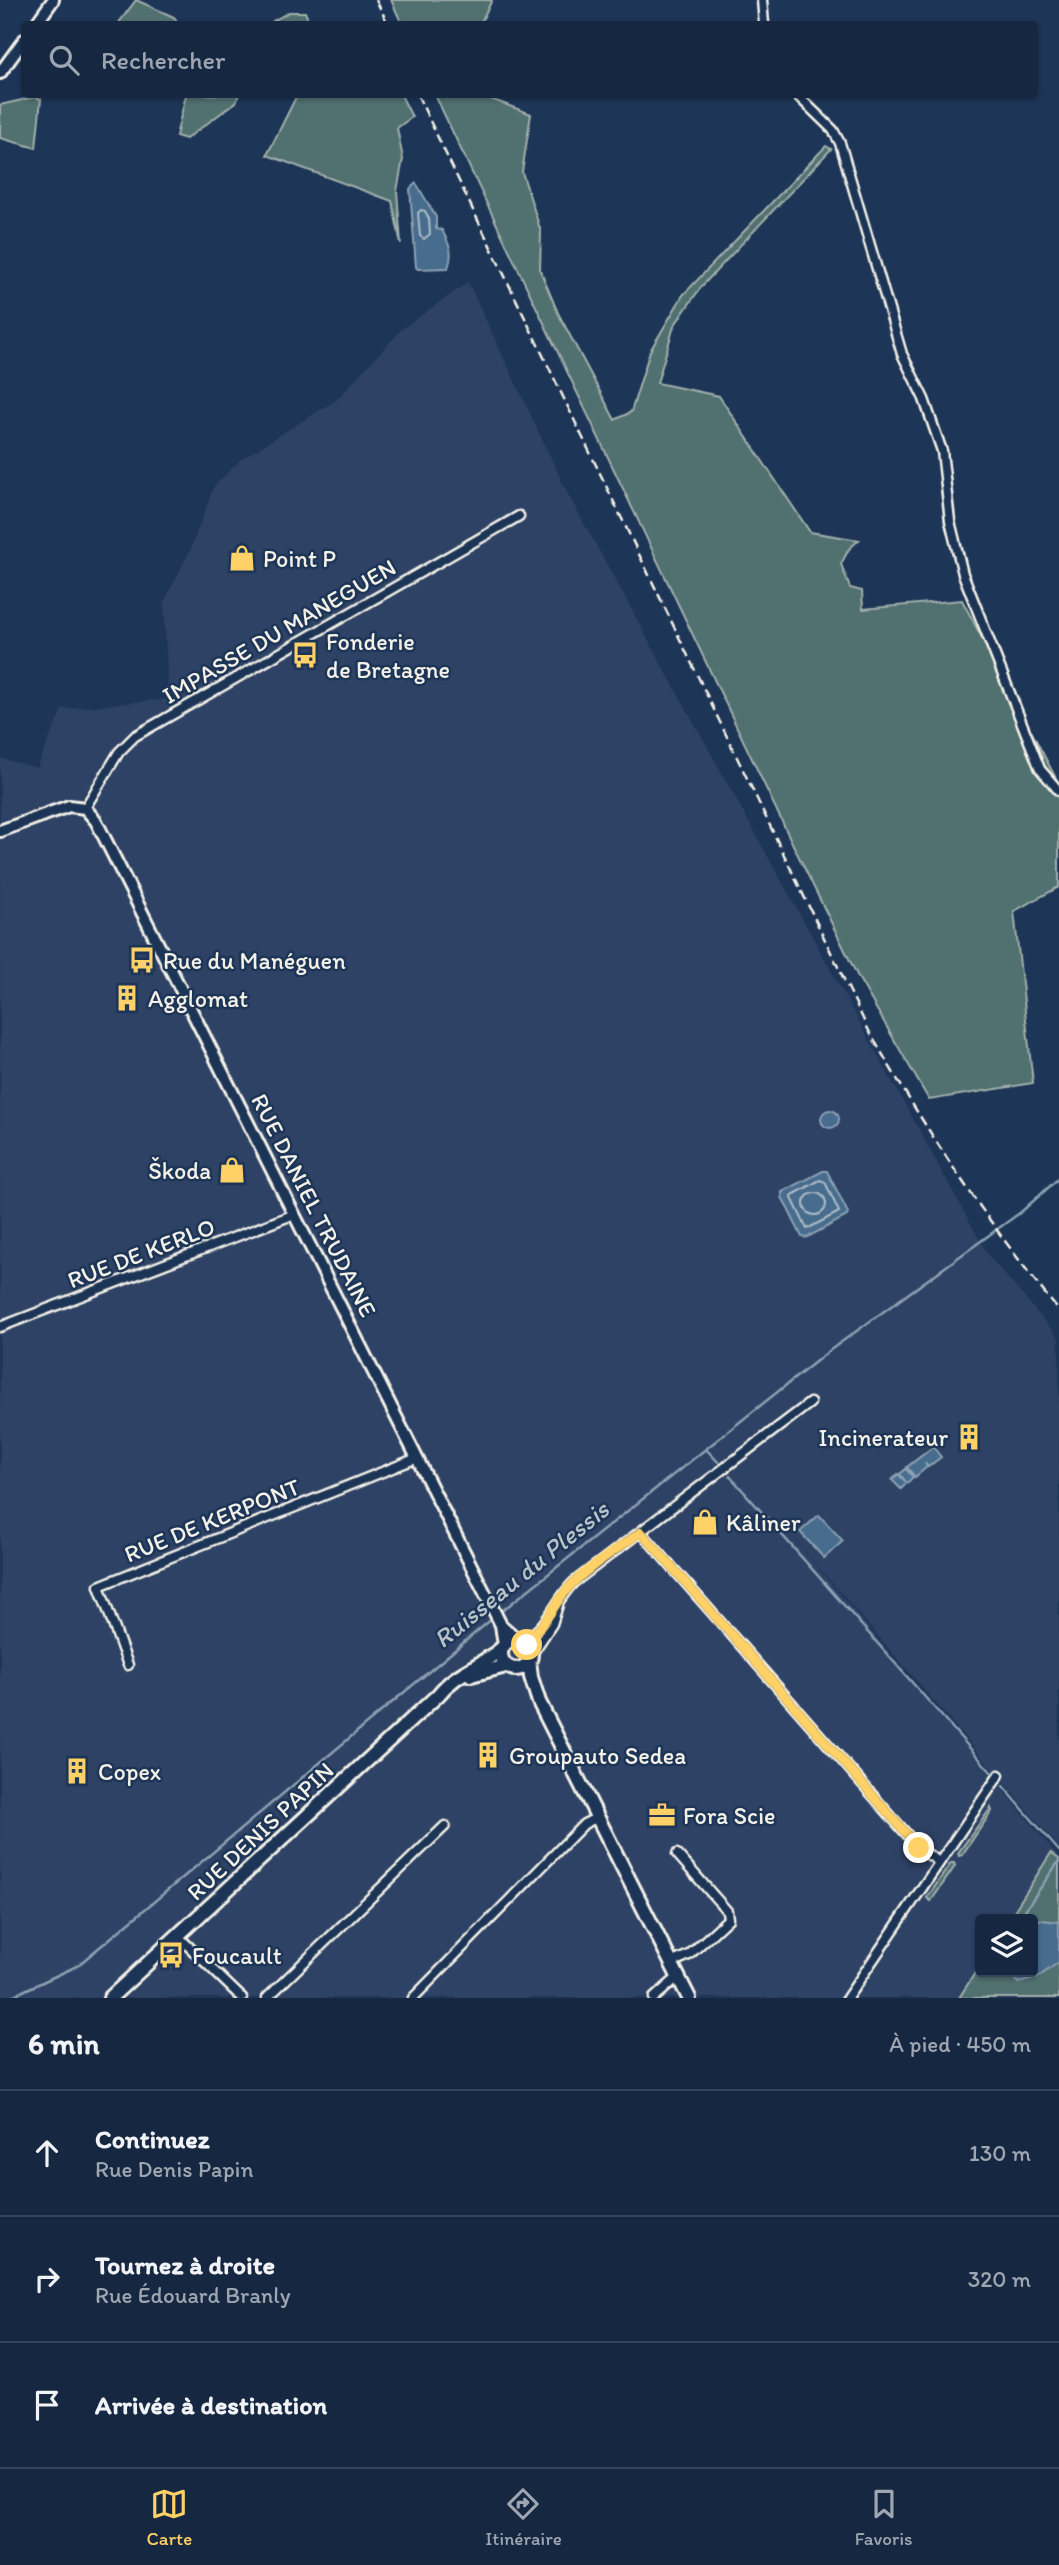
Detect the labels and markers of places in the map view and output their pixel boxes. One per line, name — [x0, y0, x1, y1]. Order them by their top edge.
shop icon: Point P — [227, 543, 257, 573]
place label: Point P — [263, 544, 336, 573]
place label: Fonderie de Bretagne — [326, 627, 450, 684]
bus stop icon: Fonderie de Bretagne — [290, 640, 320, 670]
bus stop icon: Rue du Manéguen — [127, 945, 157, 975]
place label: Rue du Manéguen — [163, 946, 346, 975]
building icon: Agglomat — [112, 983, 142, 1013]
place label: Agglomat — [148, 984, 248, 1013]
shop icon: Škoda — [217, 1155, 247, 1185]
place label: Škoda — [148, 1156, 211, 1185]
building icon: Incinerateur — [954, 1422, 984, 1452]
place label: Incinerateur — [818, 1423, 948, 1452]
shop icon: Kâliner — [690, 1507, 720, 1537]
place label: Kâliner — [726, 1508, 801, 1537]
building icon: Groupauto Sedea — [473, 1740, 503, 1770]
place label: Groupauto Sedea — [509, 1741, 686, 1770]
building icon: Copex — [62, 1756, 92, 1786]
place label: Copex — [98, 1757, 161, 1786]
office icon: Fora Scie — [647, 1800, 677, 1830]
place label: Fora Scie — [683, 1801, 776, 1830]
bus stop icon: Foucault — [156, 1940, 186, 1970]
place label: Foucault — [192, 1941, 282, 1970]

